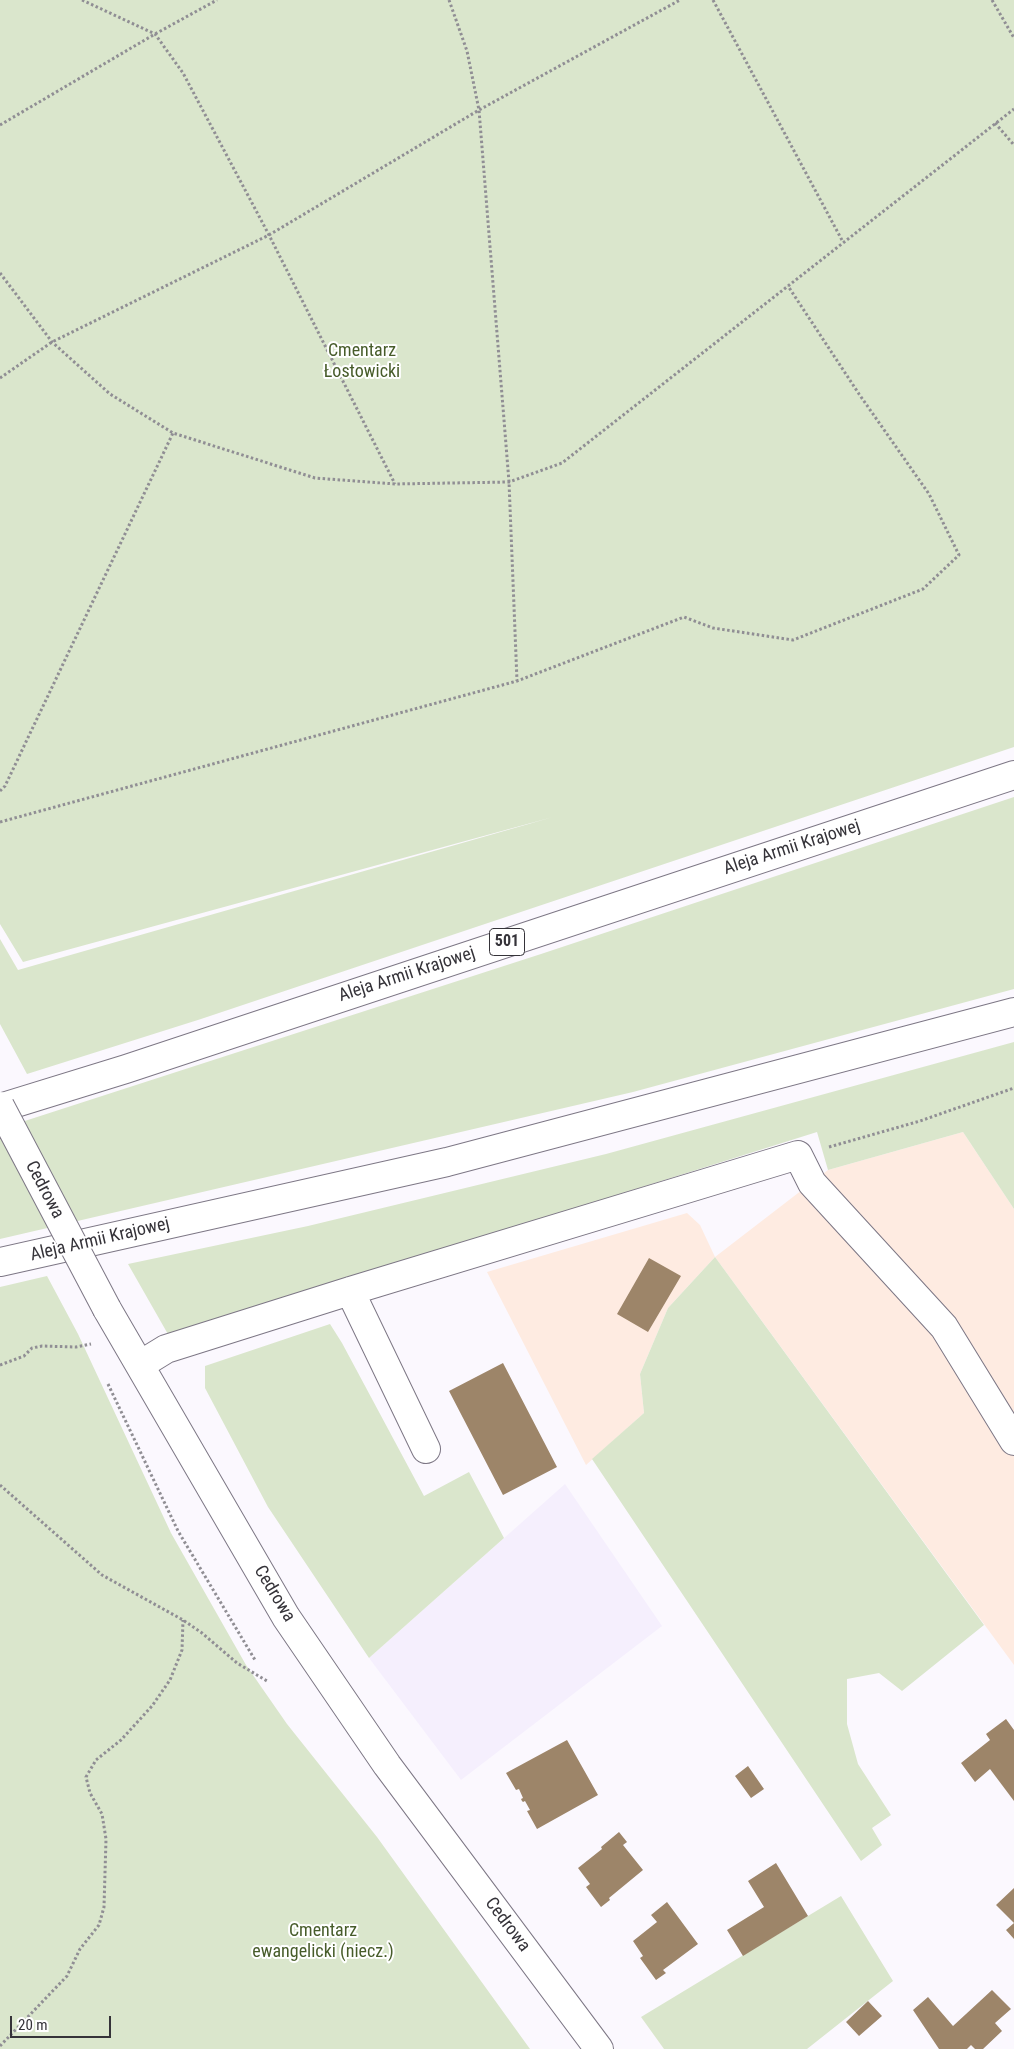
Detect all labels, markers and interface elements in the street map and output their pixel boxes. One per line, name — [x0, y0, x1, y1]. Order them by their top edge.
park label: Cmentarz Łostowicki — [324, 340, 400, 382]
street label: Aleja Armii Krajowej — [721, 816, 863, 880]
road number: 501 — [490, 929, 524, 956]
street label: Aleja Armii Krajowej — [336, 943, 478, 1007]
street label: Cedrowa — [20, 1157, 68, 1223]
street label: Aleja Armii Krajowej — [28, 1213, 172, 1267]
street label: Cedrowa — [249, 1562, 299, 1626]
street label: Cedrowa — [480, 1894, 534, 1956]
park label: Cmentarz ewangelicki (niecz.) — [252, 1920, 394, 1962]
scale bar — [12, 2006, 114, 2038]
text: 20 m — [18, 2016, 48, 2034]

